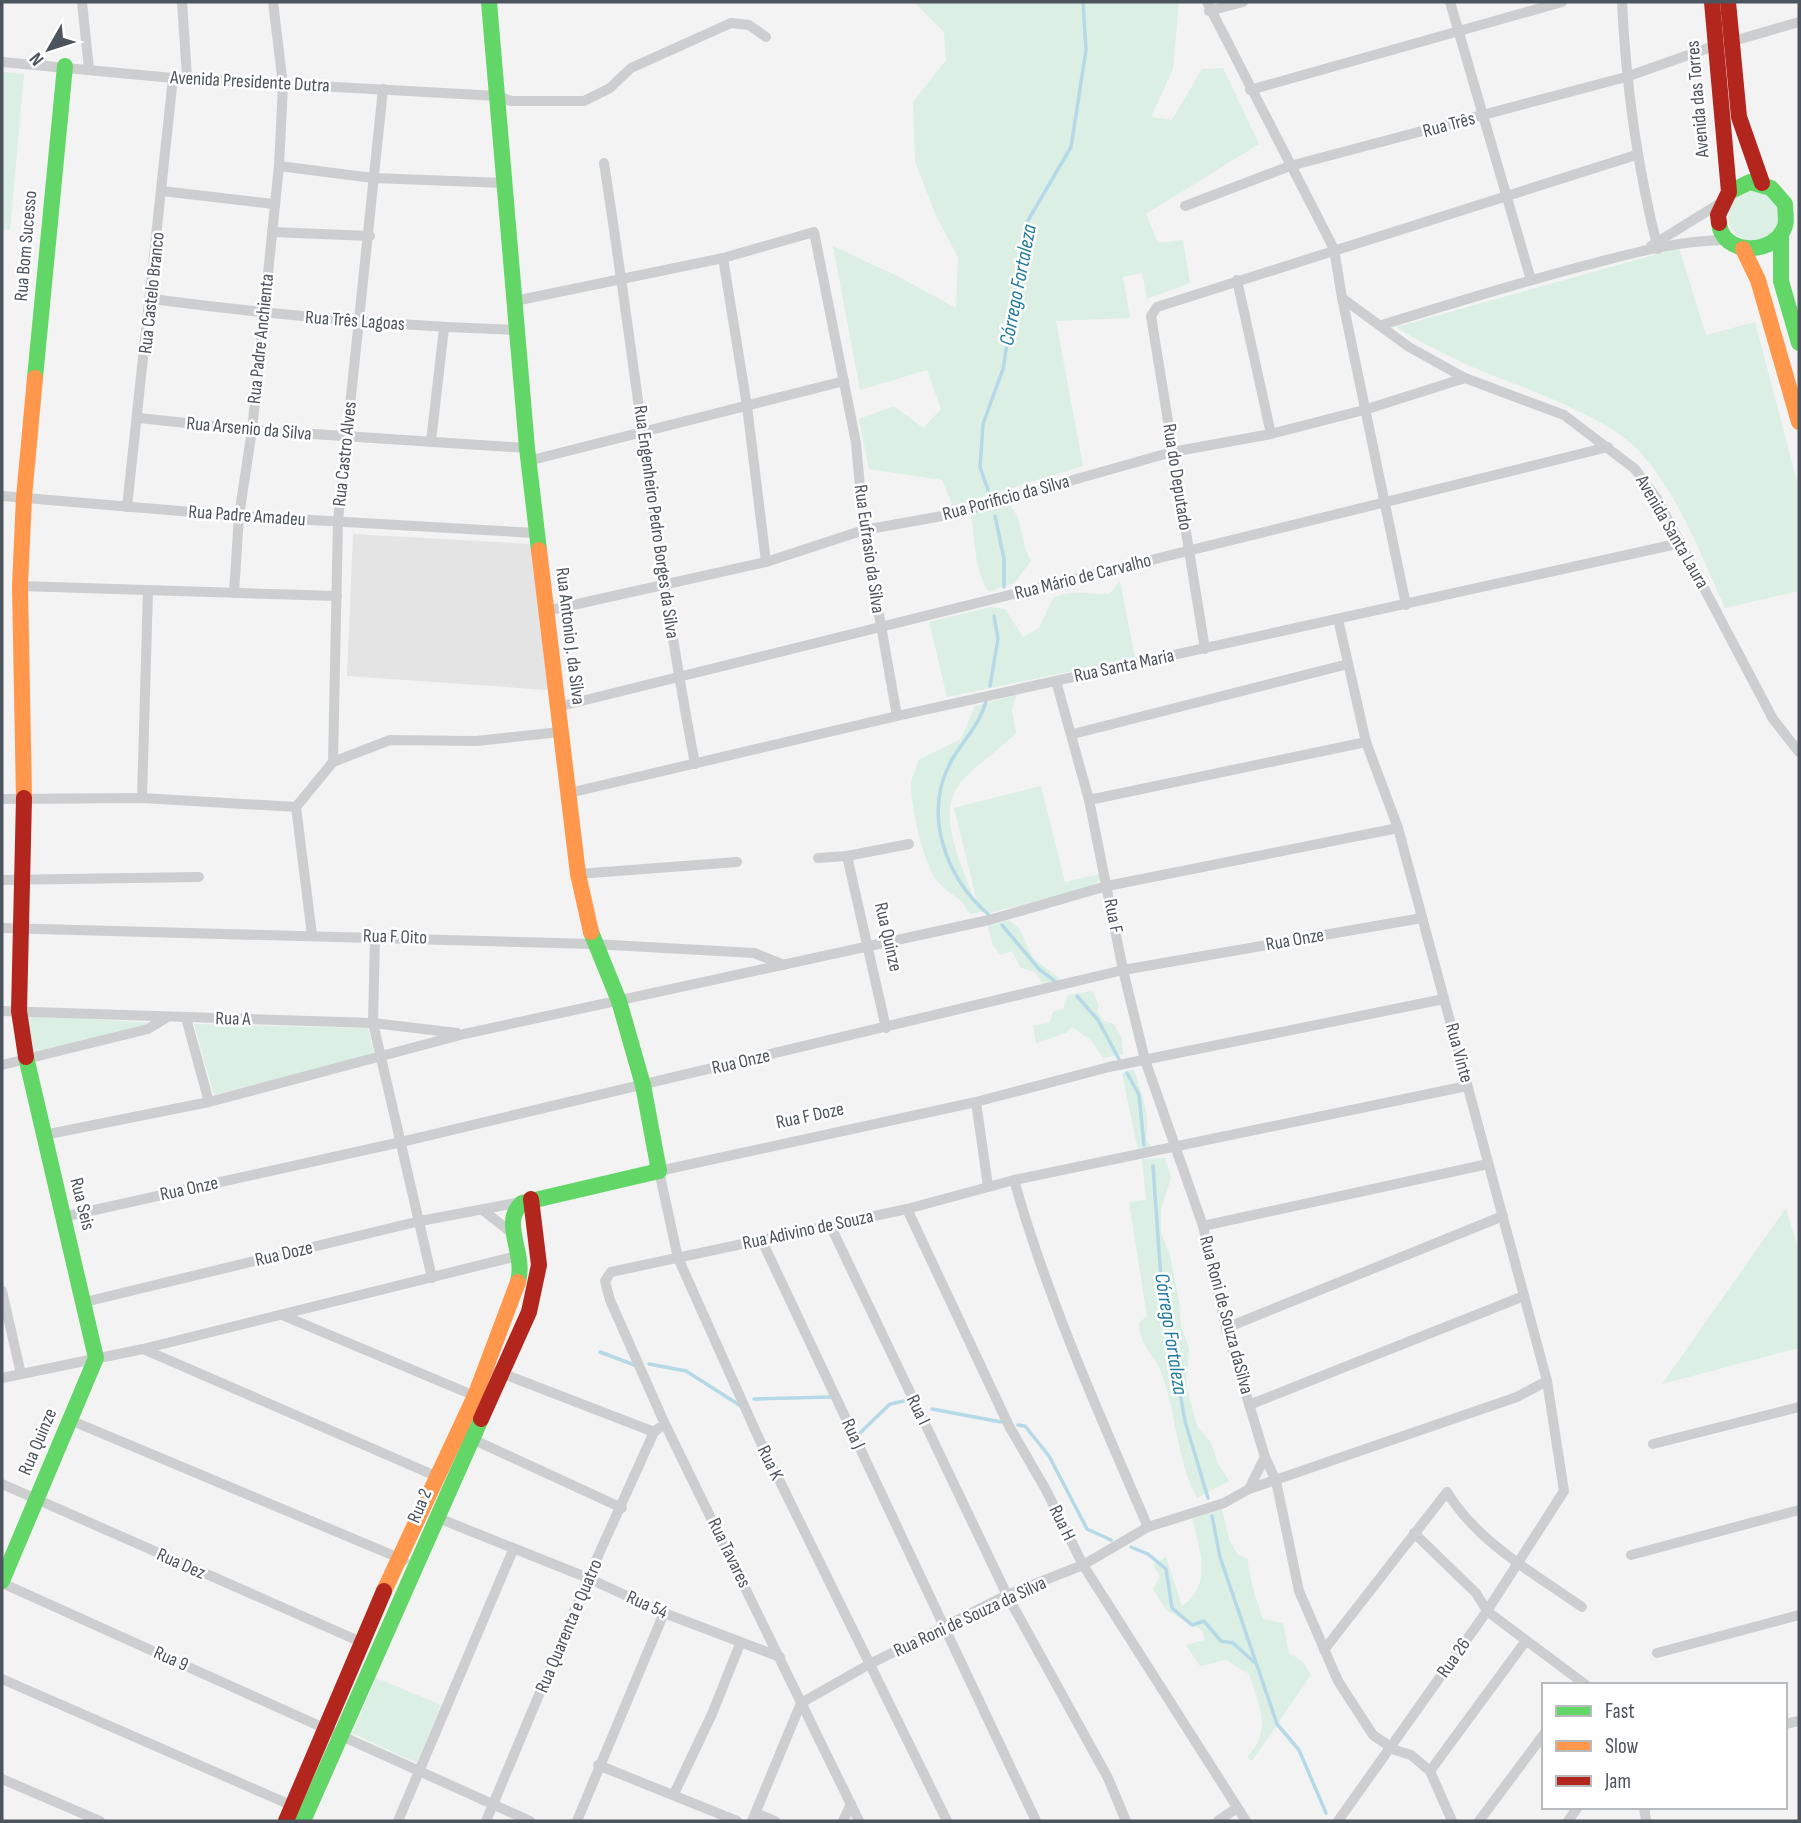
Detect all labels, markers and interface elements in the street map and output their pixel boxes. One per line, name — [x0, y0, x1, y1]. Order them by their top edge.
north arrow — [14, 14, 84, 84]
street label: Avenida das Torres — [1681, 39, 1715, 159]
text: N — [25, 48, 49, 70]
street label: Avenida Presidente Dutra — [169, 66, 330, 98]
street label: Rua Três — [1420, 107, 1478, 143]
street label: Rua Bom Sucesso — [10, 190, 42, 302]
water label: Córrego Fortaleza — [994, 222, 1042, 348]
street label: Rua Castelo Branco — [134, 231, 170, 355]
street label: Rua Padre Anchienta — [243, 273, 279, 405]
street label: Rua Três Lagoas — [304, 306, 406, 336]
street label: Rua Castro Alves — [328, 400, 362, 508]
street label: Rua Engenheiro Pedro Borges da Silva — [628, 404, 684, 640]
street label: Rua Arsenio da Silva — [185, 412, 313, 446]
street label: Rua do Deputado — [1157, 422, 1197, 532]
street label: Rua Porificio da Silva — [940, 470, 1072, 526]
street label: Avenida Santa Laura — [1630, 470, 1714, 593]
street label: Rua Eufrasio da Silva — [849, 483, 889, 615]
street label: Rua Padre Amadeu — [188, 500, 306, 532]
street label: Rua Mário de Carvalho — [1012, 549, 1154, 605]
street label: Rua Antonio J. da Silva — [550, 566, 590, 706]
street label: Rua Santa Maria — [1072, 644, 1176, 688]
street label: Rua F — [1098, 897, 1128, 935]
street label: Rua Quinze — [869, 900, 907, 974]
street label: Rua F Oito — [363, 924, 427, 950]
street label: Rua Onze — [1264, 924, 1326, 956]
street label: Rua A — [215, 1007, 252, 1031]
street label: Rua Vinte — [1440, 1021, 1478, 1085]
street label: Rua Onze — [710, 1044, 772, 1080]
street label: Rua F Doze — [774, 1098, 846, 1134]
street label: Rua Onze — [158, 1172, 220, 1206]
street label: Rua Seis — [64, 1175, 100, 1233]
street label: Rua Adivino de Souza — [741, 1205, 875, 1255]
street label: Rua Roni de Souza daSilva — [1194, 1233, 1258, 1397]
street label: Rua Doze — [253, 1236, 315, 1272]
water label: Córrego Fortaleza — [1149, 1271, 1193, 1397]
street label: Rua I — [901, 1391, 935, 1429]
street label: Rua Quinze — [14, 1405, 62, 1479]
street label: Rua J — [836, 1415, 870, 1453]
street label: Rua K — [752, 1442, 788, 1484]
street label: Rua 2 — [403, 1485, 437, 1527]
street label: Rua H — [1044, 1501, 1080, 1545]
street label: Rua Tavares — [702, 1514, 756, 1592]
street label: Rua Dez — [153, 1543, 209, 1585]
street label: Rua Quarenta e Quatro — [530, 1556, 608, 1696]
street label: Rua Roni de Souza da Silva — [890, 1572, 1050, 1662]
street label: Rua 54 — [623, 1586, 671, 1624]
street label: Rua 26 — [1432, 1634, 1476, 1682]
street label: Rua 9 — [150, 1641, 192, 1677]
legend — [1542, 1683, 1787, 1809]
text: Fast — [1605, 1699, 1635, 1724]
text: Slow — [1605, 1734, 1639, 1759]
text: Jam — [1604, 1769, 1631, 1794]

